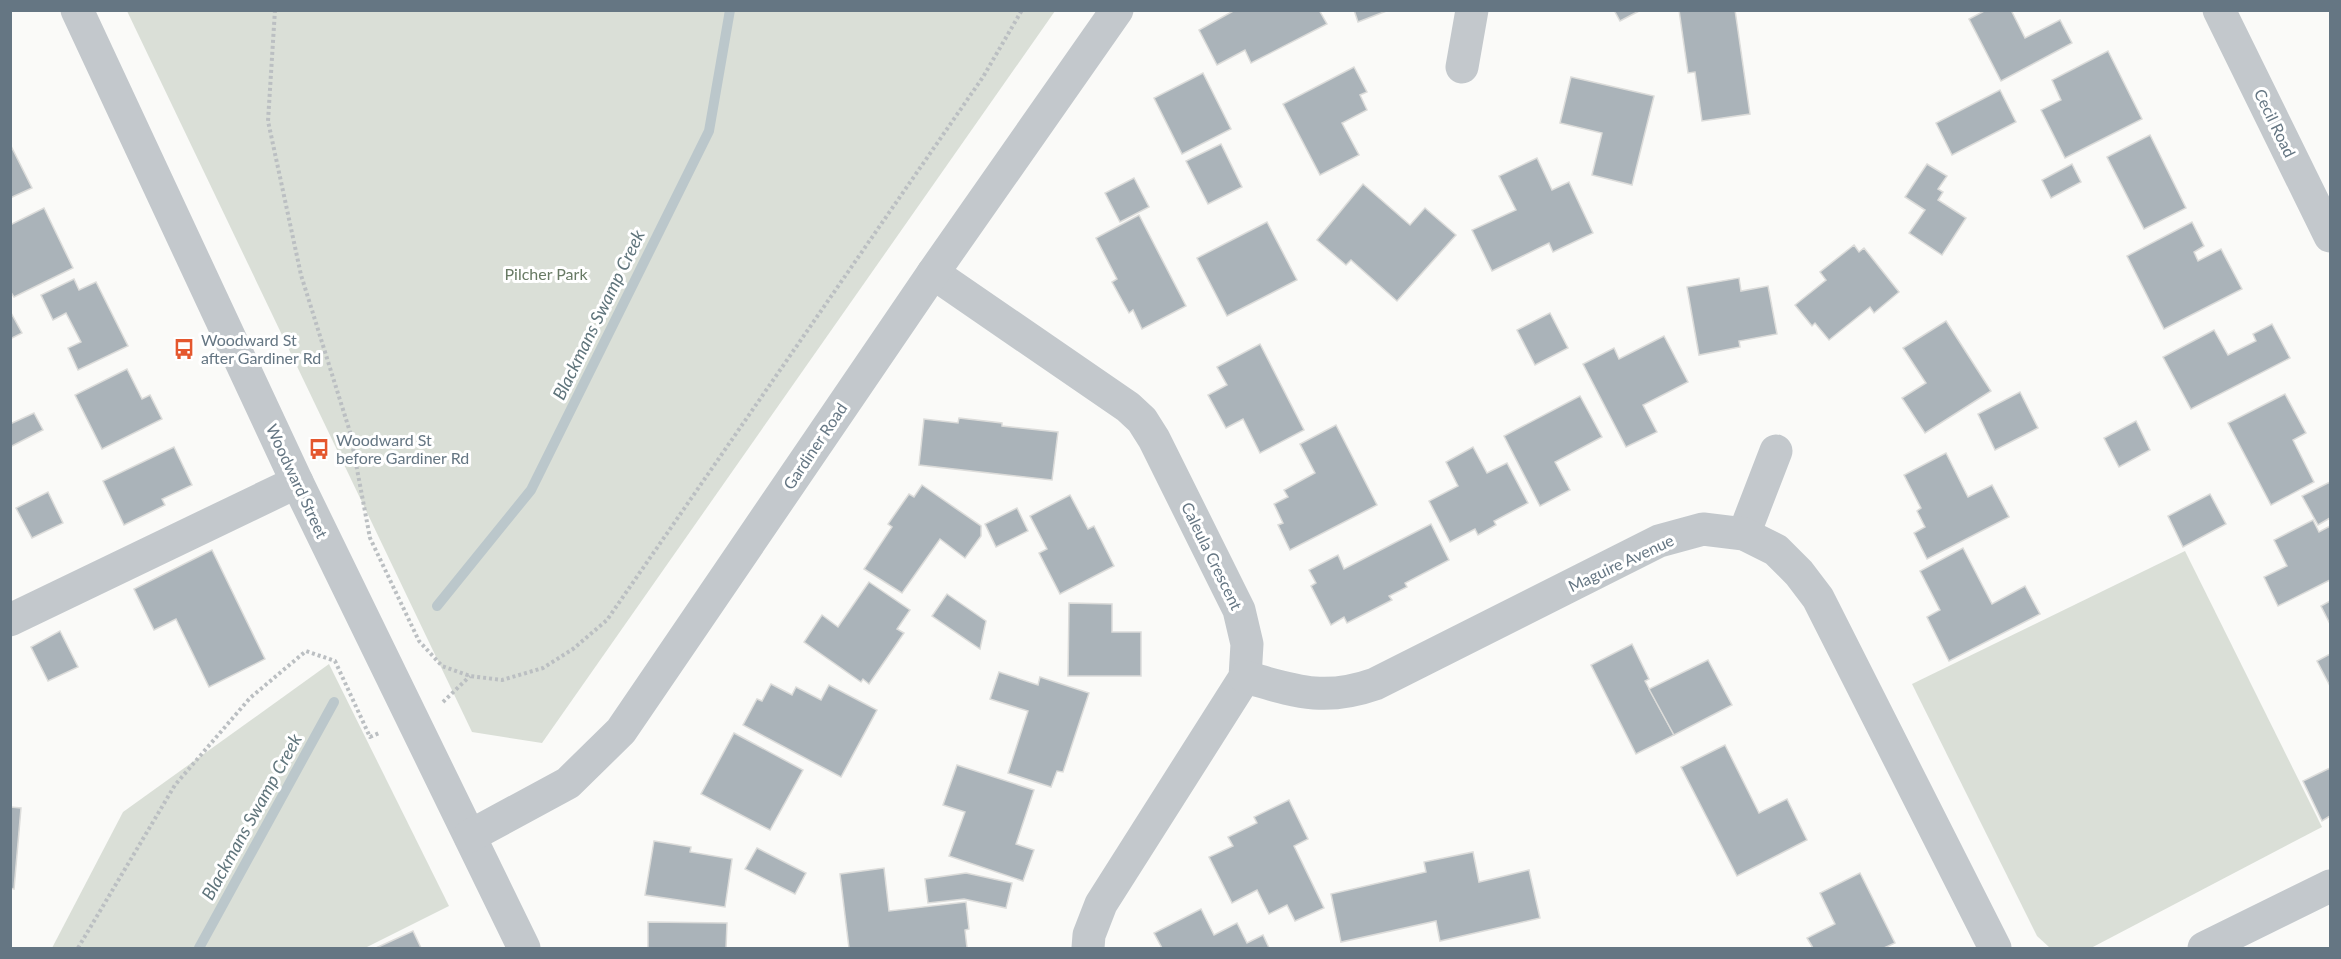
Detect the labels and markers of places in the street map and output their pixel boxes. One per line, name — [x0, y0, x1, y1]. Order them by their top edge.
place label: Woodward St after Gardiner Rd — [201, 330, 321, 367]
bus stop icon: Woodward St after Gardiner Rd — [172, 337, 196, 361]
place label: Woodward St before Gardiner Rd — [336, 430, 469, 467]
bus stop icon: Woodward St before Gardiner Rd — [307, 437, 331, 461]

